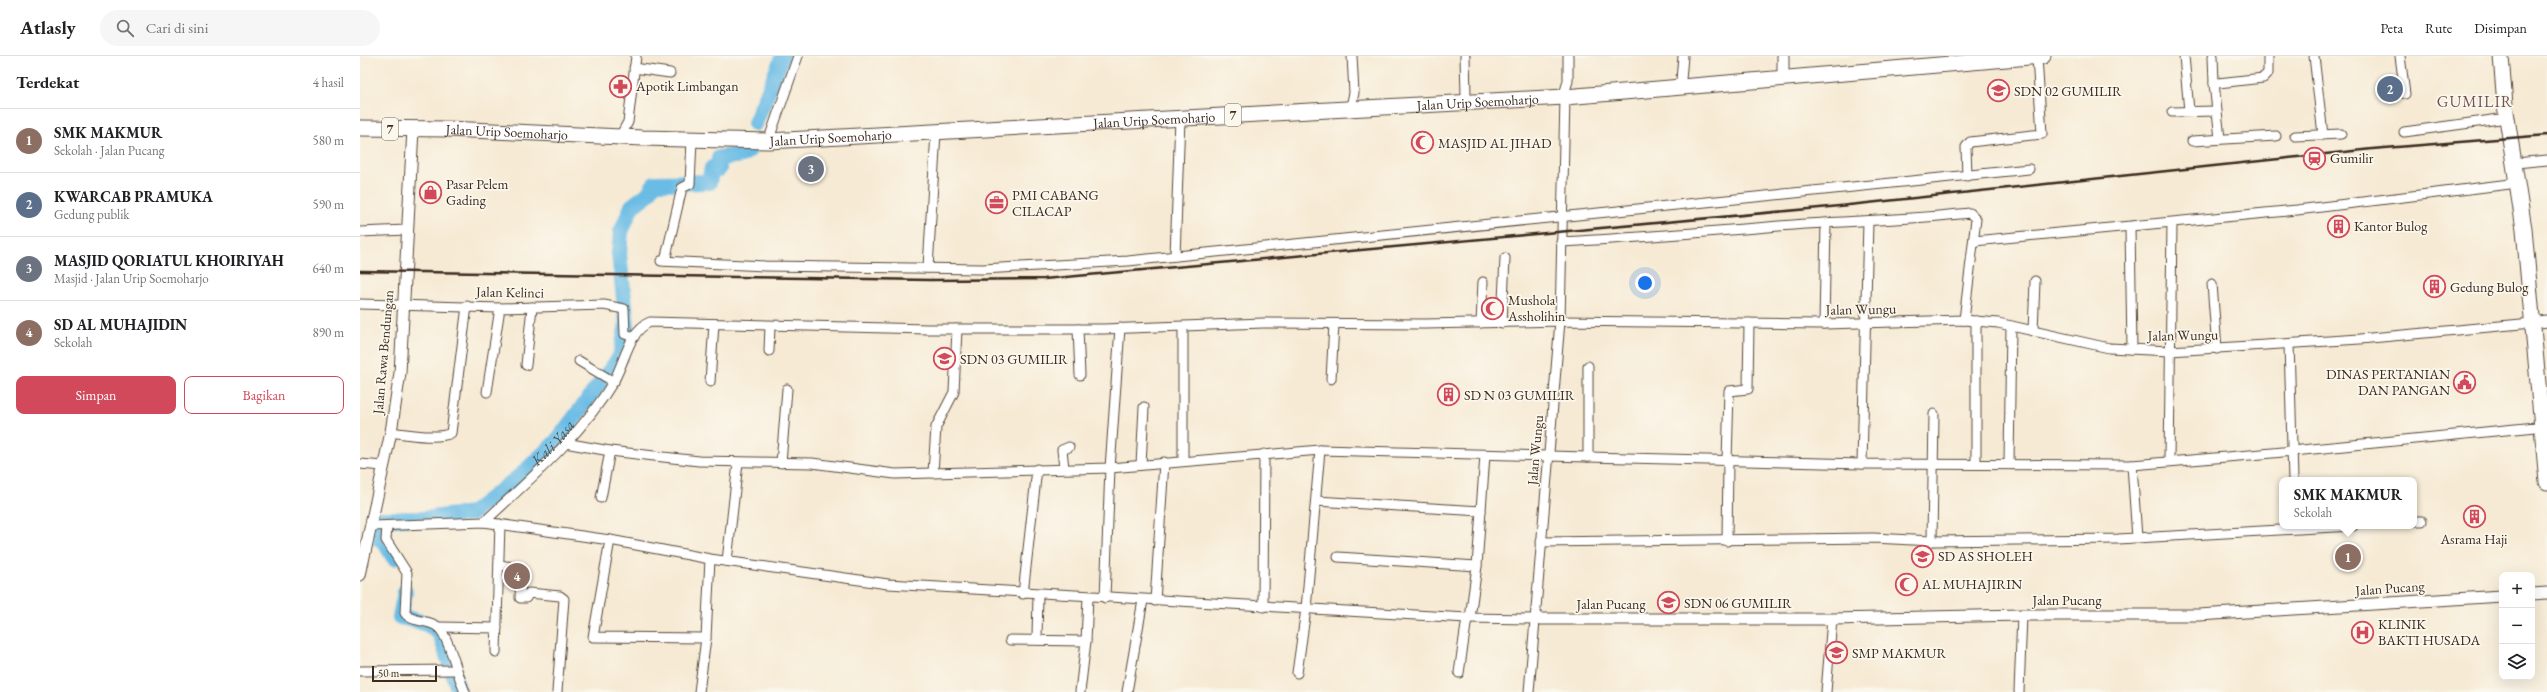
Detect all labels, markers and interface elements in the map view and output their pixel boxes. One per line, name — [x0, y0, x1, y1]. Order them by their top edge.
search box — [100, 10, 380, 46]
text: Atlasly — [20, 15, 76, 40]
icon: search — [114, 17, 136, 39]
text: Cari di sini — [146, 18, 208, 37]
text: Peta — [2381, 19, 2403, 37]
text: Rute — [2425, 19, 2452, 37]
text: Disimpan — [2474, 19, 2527, 37]
text: Terdekat — [16, 71, 79, 93]
pharmacy icon: Apotik Limbangan — [608, 73, 634, 99]
text: 4 hasil — [313, 74, 344, 91]
pin: 2 — [2377, 74, 2403, 104]
place label: Apotik Limbangan — [635, 77, 739, 95]
school or university icon: SDN 02 GUMILIR — [1986, 78, 2012, 104]
place label: SDN 02 GUMILIR — [2014, 82, 2123, 100]
street label: Jalan Urip Soemoharjo — [1415, 89, 1539, 114]
district label: GUMILIR — [2437, 91, 2513, 112]
road number: 7 — [1225, 104, 1241, 126]
street label: Jalan Urip Soemoharjo — [1092, 107, 1216, 132]
road number: 7 — [382, 118, 398, 140]
street label: Jalan Urip Soemoharjo — [444, 120, 568, 144]
text: SMK MAKMUR — [54, 123, 162, 142]
street label: Jalan Urip Soemoharjo — [768, 125, 892, 150]
mosque icon: MASJID AL JIHAD — [1410, 130, 1436, 156]
text: 1 — [26, 132, 32, 149]
text: 580 m — [313, 132, 344, 149]
place label: MASJID AL JIHAD — [1438, 134, 1552, 152]
text: Sekolah · Jalan Pucang — [54, 142, 164, 159]
station icon: Gumilir — [2301, 145, 2327, 171]
place label: Gumilir — [2330, 149, 2374, 167]
pin: 3 — [798, 154, 824, 184]
place label: Pasar Pelem Gading — [446, 175, 509, 209]
shop icon: Pasar Pelem Gading — [418, 179, 444, 205]
place label: PMI CABANG CILACAP — [1012, 186, 1099, 220]
text: KWARCAB PRAMUKA — [54, 187, 213, 206]
office icon: PMI CABANG CILACAP — [984, 190, 1010, 216]
text: 2 — [26, 196, 32, 213]
text: 590 m — [313, 196, 344, 213]
text: Gedung publik — [54, 206, 129, 223]
building icon: Kantor Bulog — [2325, 213, 2351, 239]
place label: Kantor Bulog — [2354, 217, 2428, 235]
text: MASJID QORIATUL KHOIRIYAH — [54, 251, 284, 270]
text: 3 — [26, 260, 32, 277]
text: 640 m — [313, 260, 344, 277]
text: Masjid · Jalan Urip Soemoharjo — [54, 270, 209, 287]
your location — [1635, 273, 1655, 293]
building icon: Gedung Bulog — [2421, 274, 2447, 300]
place label: Gedung Bulog — [2450, 278, 2529, 296]
street label: Jalan Kelinci — [475, 282, 545, 302]
street label: Jalan Rawa Bendungan — [369, 289, 397, 416]
place label: Mushola Assholihin — [1507, 291, 1566, 325]
mosque icon: Mushola Assholihin — [1480, 295, 1506, 321]
street label: Jalan Wungu — [1825, 299, 1897, 319]
text: SD AL MUHAJIDIN — [54, 315, 187, 334]
text: 4 — [26, 324, 32, 341]
text: 890 m — [313, 324, 344, 341]
street label: Jalan Wungu — [2147, 325, 2219, 345]
text: Sekolah — [54, 334, 92, 351]
school or university icon: SDN 03 GUMILIR — [932, 346, 958, 372]
place label: SDN 03 GUMILIR — [960, 350, 1069, 368]
place label: DINAS PERTANIAN DAN PANGAN — [2326, 365, 2450, 399]
public building icon: DINAS PERTANIAN DAN PANGAN — [2452, 369, 2478, 395]
button: Simpan — [16, 376, 176, 414]
button: Bagikan — [184, 376, 344, 414]
building icon: SD N 03 GUMILIR — [1436, 382, 1462, 408]
place label: SD N 03 GUMILIR — [1464, 386, 1576, 404]
street label: Jalan Wungu — [1523, 413, 1547, 487]
water label: Kali Yasa — [526, 416, 578, 470]
popup — [2279, 477, 2417, 529]
text: SMK MAKMUR — [2294, 485, 2402, 504]
text: Sekolah — [2294, 504, 2332, 521]
building icon: Asrama Haji — [2461, 504, 2487, 530]
place label: Asrama Haji — [2439, 530, 2508, 548]
pin: 1 — [2335, 542, 2361, 572]
school or university icon: SD AS SHOLEH — [1909, 543, 1935, 569]
place label: SD AS SHOLEH — [1938, 547, 2033, 565]
pin: 4 — [504, 561, 530, 591]
mosque icon: AL MUHAJIRIN — [1894, 571, 1920, 597]
map controls — [2499, 572, 2535, 680]
button: + — [2499, 572, 2535, 608]
place label: AL MUHAJIRIN — [1921, 575, 2022, 593]
street label: Jalan Pucang — [2354, 577, 2426, 599]
school or university icon: SDN 06 GUMILIR — [1655, 590, 1681, 616]
street label: Jalan Pucang — [2031, 591, 2102, 609]
place label: SDN 06 GUMILIR — [1684, 594, 1793, 612]
street label: Jalan Pucang — [1575, 595, 1646, 613]
button: − — [2499, 608, 2535, 644]
place label: KLINIK BAKTI HUSADA — [2378, 615, 2480, 649]
hospital icon: KLINIK BAKTI HUSADA — [2350, 619, 2376, 645]
school or university icon: SMP MAKMUR — [1824, 640, 1850, 666]
place label: SMP MAKMUR — [1852, 644, 1947, 662]
button: layers — [2499, 644, 2535, 680]
scale bar — [372, 664, 437, 683]
text: 50 m — [378, 666, 399, 680]

